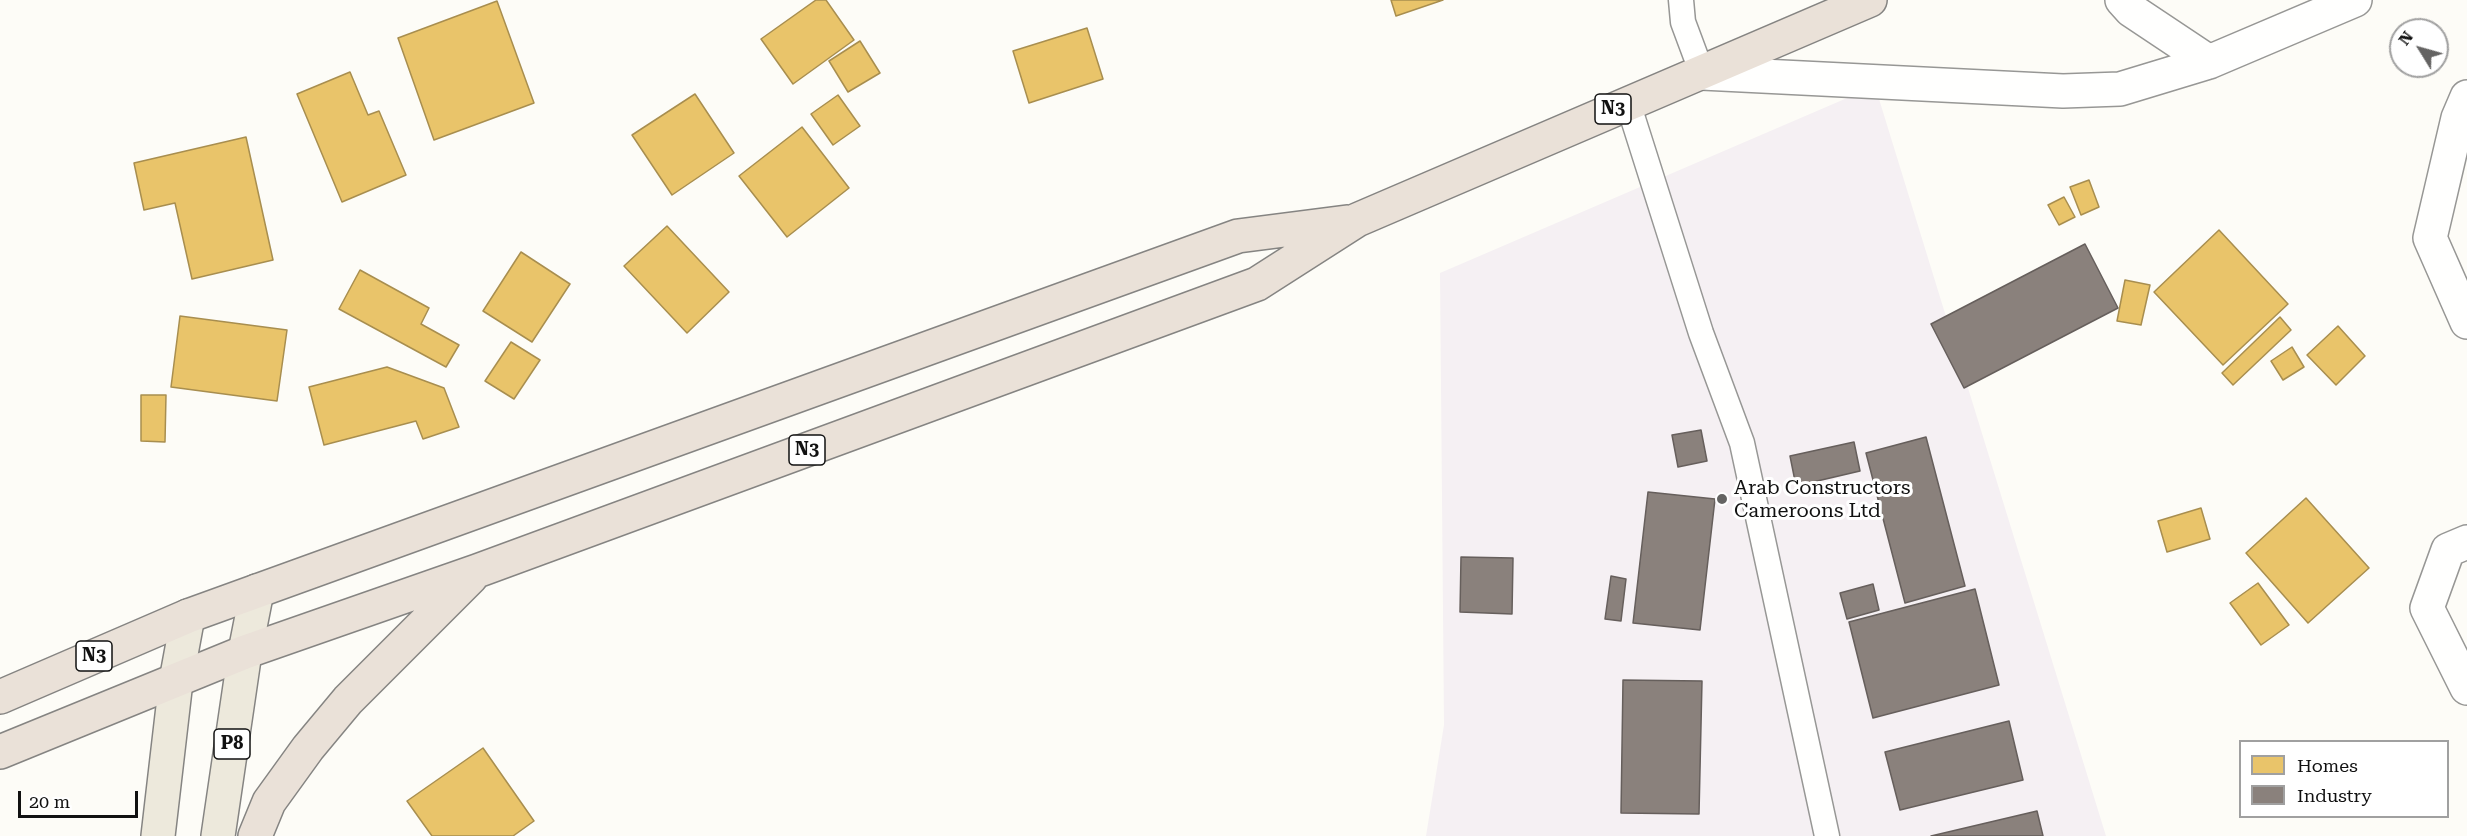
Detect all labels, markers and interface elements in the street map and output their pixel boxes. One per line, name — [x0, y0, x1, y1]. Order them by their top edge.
north arrow — [2389, 18, 2449, 78]
text: N — [2395, 27, 2417, 49]
road number: N3 — [1595, 94, 1631, 124]
road number: N3 — [789, 435, 825, 465]
place label: Arab Constructors Cameroons Ltd — [1734, 476, 1911, 523]
marker: Arab Constructors Cameroons Ltd — [1715, 492, 1729, 506]
road number: N3 — [76, 641, 112, 671]
road number: P8 — [214, 729, 250, 759]
legend — [2239, 740, 2449, 818]
text: Homes — [2297, 755, 2358, 776]
scale bar — [21, 779, 141, 817]
text: Industry — [2297, 785, 2372, 806]
text: 20 m — [29, 791, 70, 812]

